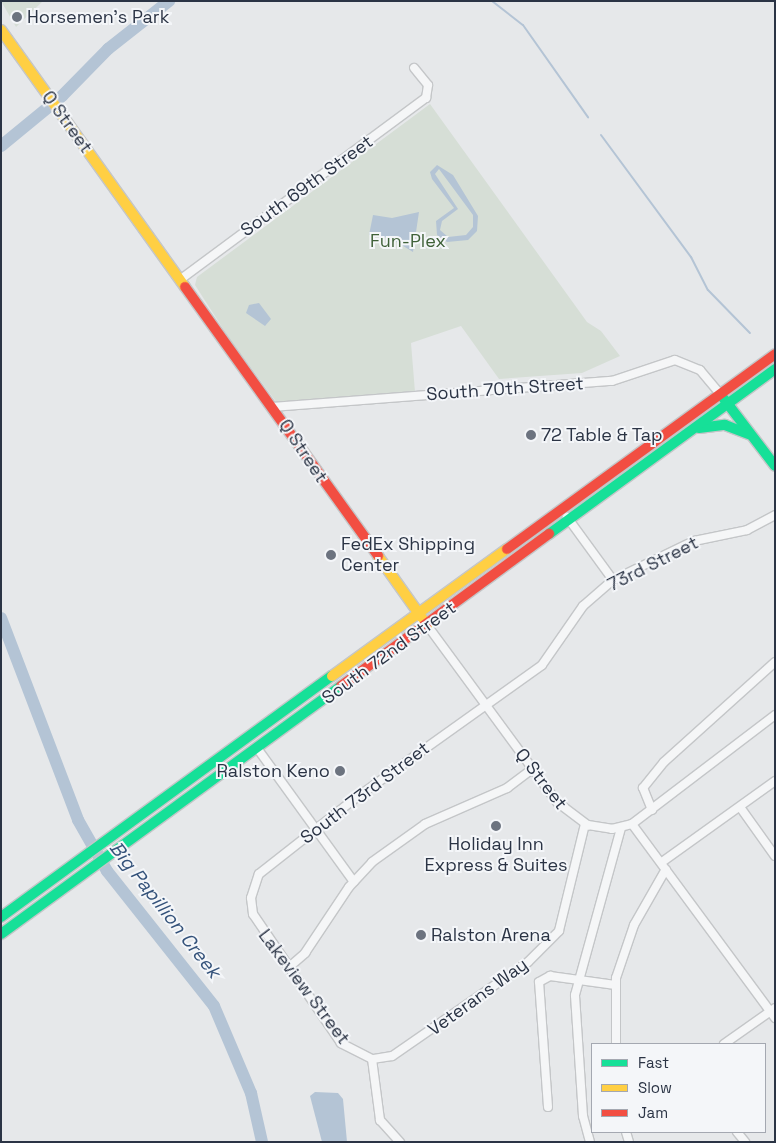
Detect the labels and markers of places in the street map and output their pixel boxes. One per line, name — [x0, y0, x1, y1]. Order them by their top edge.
place label: Horsemen's Park — [27, 6, 169, 28]
marker: Horsemen's Park — [11, 11, 23, 23]
place label: 72 Table & Tap — [541, 424, 664, 446]
marker: 72 Table & Tap — [525, 429, 537, 441]
place label: FedEx Shipping Center — [341, 534, 475, 576]
marker: FedEx Shipping Center — [325, 549, 337, 561]
place label: Ralston Keno — [216, 760, 330, 782]
marker: Ralston Keno — [334, 765, 346, 777]
marker: Holiday Inn Express & Suites — [490, 820, 502, 832]
place label: Holiday Inn Express & Suites — [424, 834, 568, 876]
place label: Ralston Arena — [431, 924, 551, 946]
marker: Ralston Arena — [415, 929, 427, 941]

